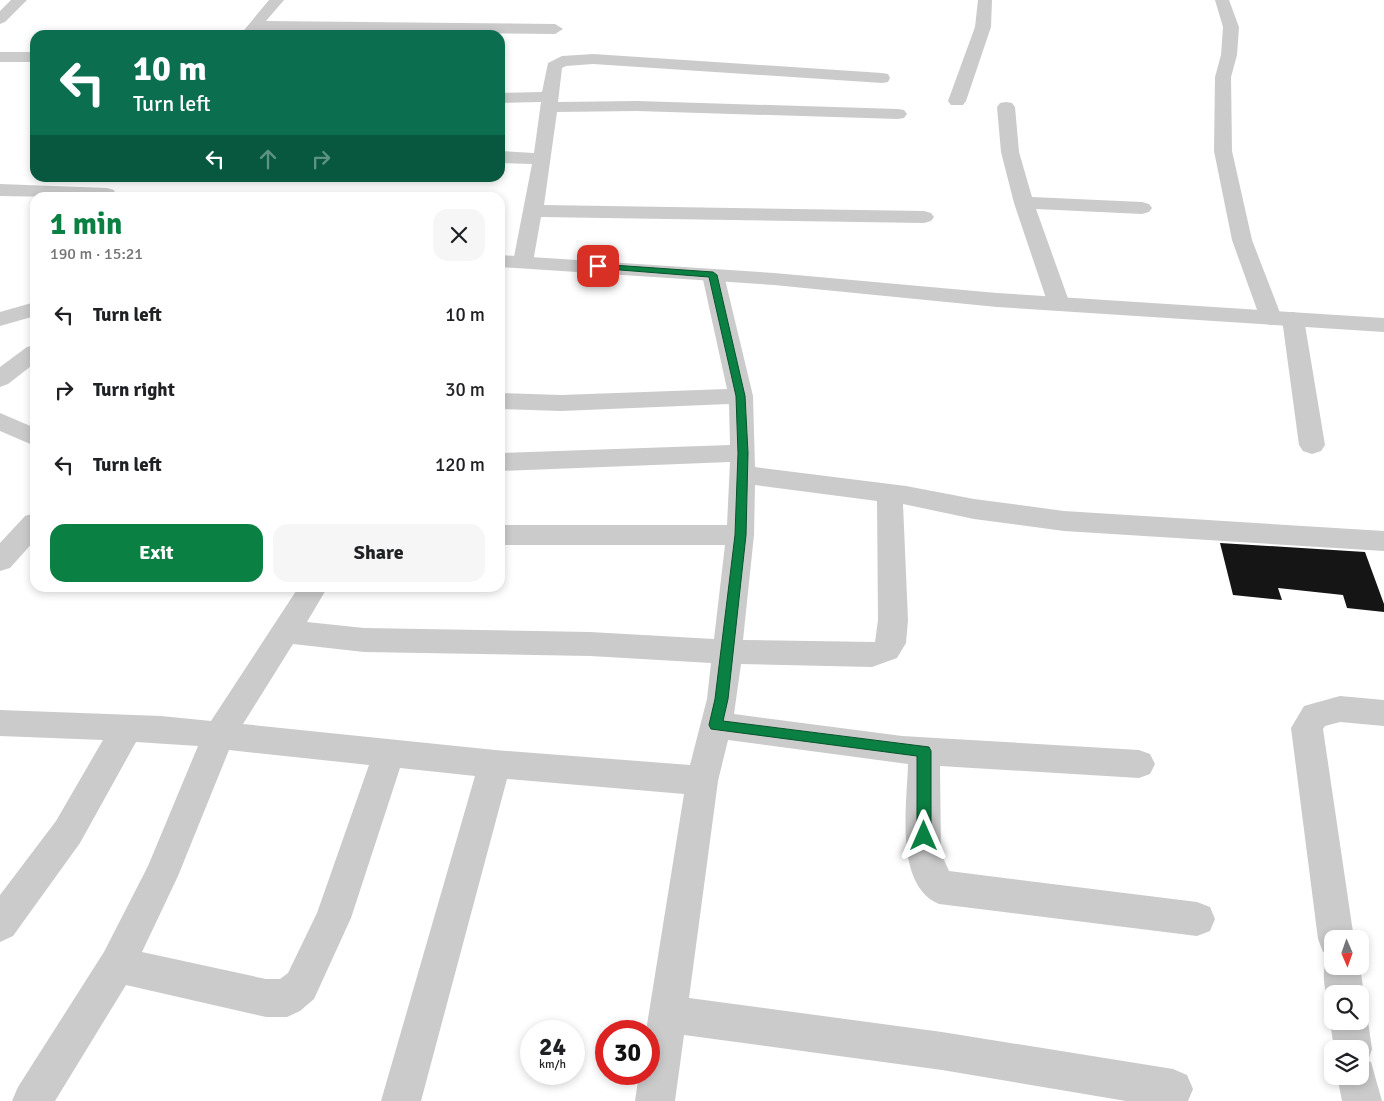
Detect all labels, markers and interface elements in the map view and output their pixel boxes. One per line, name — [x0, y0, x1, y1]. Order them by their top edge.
text: 10 m — [133, 47, 207, 90]
icon: left — [50, 50, 115, 115]
text: Turn left — [133, 90, 211, 117]
icon: left — [201, 145, 229, 173]
icon: ahead — [254, 145, 282, 173]
icon: right — [307, 145, 335, 173]
text: 1 min — [50, 206, 122, 243]
button: close — [433, 209, 485, 261]
text: 190 m · 15:21 — [50, 244, 143, 264]
pin — [577, 245, 619, 287]
icon: arrive — [584, 252, 612, 280]
icon: left — [50, 301, 78, 329]
text: Turn left — [93, 303, 162, 327]
text: 10 m — [445, 303, 485, 327]
icon: right — [50, 376, 78, 404]
text: Turn right — [93, 378, 175, 402]
text: 30 m — [445, 378, 485, 402]
icon: left — [50, 451, 78, 479]
text: Turn left — [93, 453, 162, 477]
text: 120 m — [435, 453, 485, 477]
button: Exit — [50, 524, 263, 582]
button: Share — [273, 524, 485, 582]
position arrow — [897, 809, 949, 861]
north arrow — [1324, 930, 1369, 975]
map controls — [1324, 930, 1369, 1085]
button: search — [1324, 985, 1369, 1030]
speed limit sign: 30 — [595, 1020, 660, 1085]
text: 24 — [539, 1031, 566, 1062]
button: layers — [1324, 1040, 1369, 1085]
text: km/h — [539, 1057, 566, 1072]

